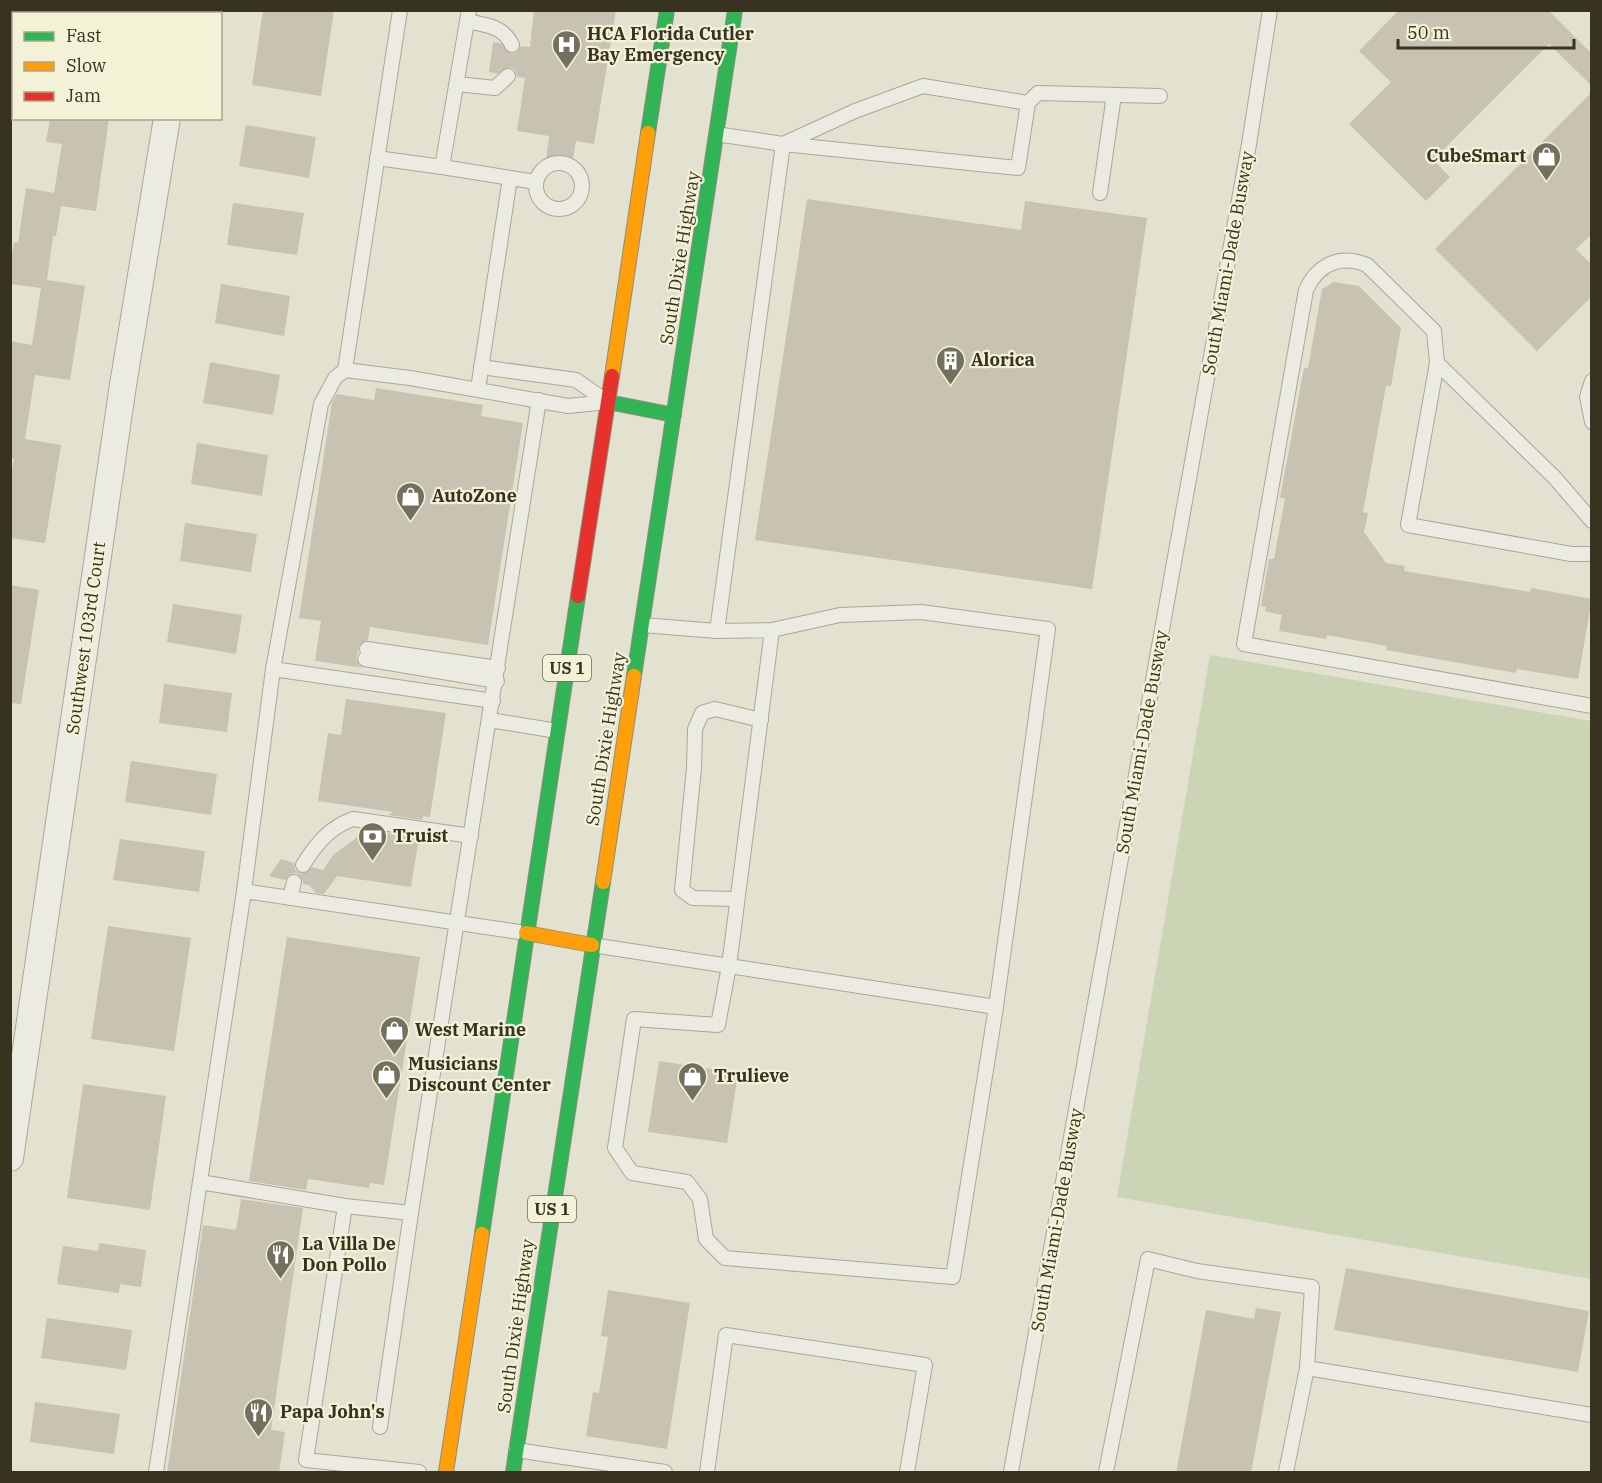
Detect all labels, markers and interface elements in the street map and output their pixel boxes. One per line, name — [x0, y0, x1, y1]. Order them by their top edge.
legend — [12, 12, 222, 120]
scale bar — [1398, 12, 1574, 50]
text: 50 m — [1407, 21, 1450, 44]
place label: HCA Florida Cutler Bay Emergency — [587, 22, 754, 66]
text: Fast — [66, 24, 101, 47]
hospital icon: HCA Florida Cutler Bay Emergency — [550, 28, 582, 70]
text: Slow — [66, 54, 106, 77]
text: Jam — [66, 84, 101, 107]
shop icon: CubeSmart — [1531, 140, 1563, 182]
place label: CubeSmart — [1426, 144, 1526, 167]
street label: South Miami-Dade Busway — [1196, 149, 1259, 377]
street label: South Dixie Highway — [654, 169, 705, 346]
building icon: Alorica — [934, 344, 966, 386]
place label: Alorica — [971, 348, 1035, 371]
shop icon: AutoZone — [395, 480, 427, 522]
place label: AutoZone — [432, 484, 517, 507]
street label: Southwest 103rd Court — [61, 540, 110, 736]
street label: South Miami-Dade Busway — [1110, 628, 1173, 856]
street label: South Dixie Highway — [580, 650, 631, 827]
road number: US 1 — [543, 655, 591, 681]
bank icon: Truist — [356, 820, 388, 862]
place label: Truist — [393, 824, 448, 847]
shop icon: West Marine — [378, 1014, 410, 1056]
place label: West Marine — [415, 1018, 526, 1041]
place label: Musicians Discount Center — [408, 1052, 551, 1096]
shop icon: Musicians Discount Center — [371, 1058, 403, 1100]
shop icon: Trulieve — [677, 1060, 709, 1102]
place label: Trulieve — [714, 1064, 789, 1087]
street label: South Miami-Dade Busway — [1025, 1106, 1088, 1334]
road number: US 1 — [528, 1196, 576, 1222]
place label: La Villa De Don Pollo — [302, 1232, 396, 1276]
street label: South Dixie Highway — [492, 1237, 539, 1414]
restaurant icon: La Villa De Don Pollo — [265, 1238, 297, 1280]
restaurant icon: Papa John's — [243, 1396, 275, 1438]
place label: Papa John's — [280, 1400, 385, 1423]

